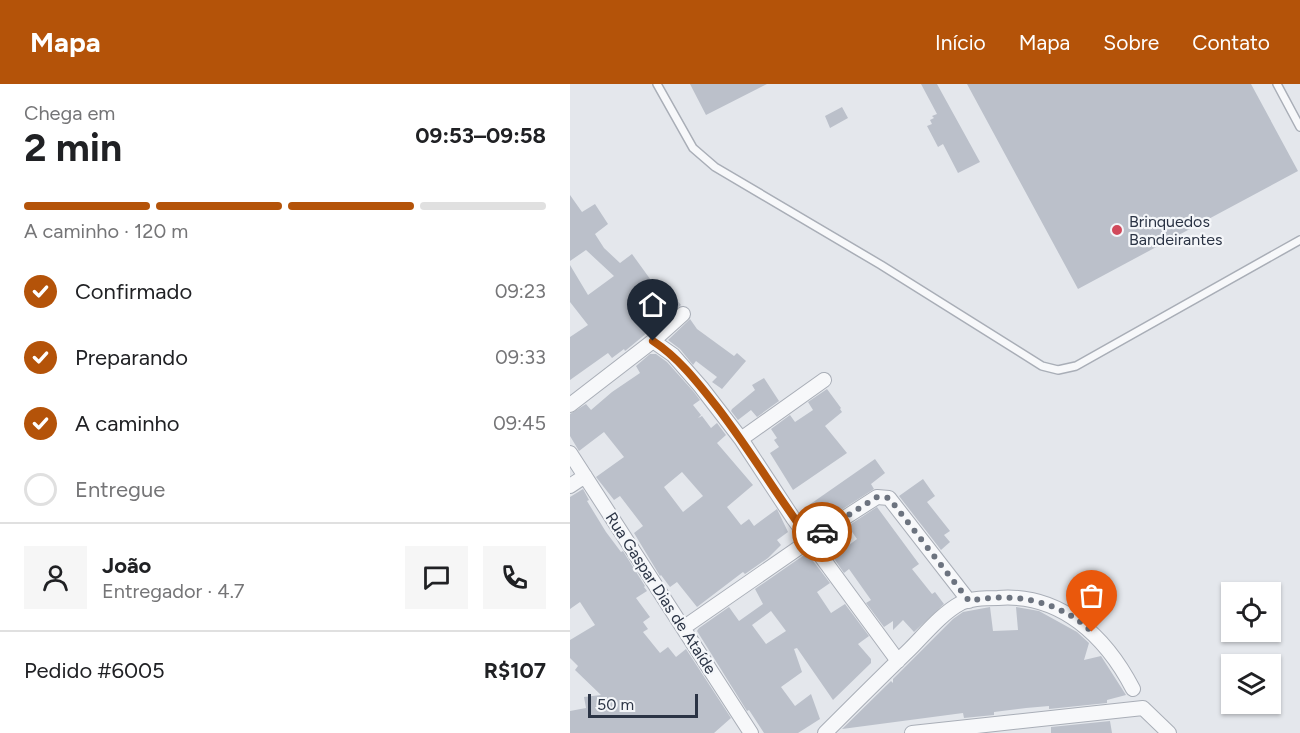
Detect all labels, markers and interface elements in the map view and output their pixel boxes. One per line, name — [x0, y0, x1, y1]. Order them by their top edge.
text: Mapa — [30, 25, 101, 59]
text: Início — [935, 30, 986, 55]
text: Mapa — [1019, 30, 1070, 55]
text: Sobre — [1103, 30, 1159, 55]
text: Contato — [1192, 30, 1270, 55]
text: Chega em — [24, 101, 115, 125]
text: 09:53–09:58 — [415, 122, 546, 149]
text: 2 min — [24, 124, 122, 171]
place label: Brinquedos Bandeirantes — [1129, 212, 1222, 249]
text: A caminho · 120 m — [24, 219, 188, 243]
marker: Brinquedos Bandeirantes — [1110, 223, 1124, 237]
icon: check — [24, 275, 57, 308]
text: Confirmado — [75, 278, 192, 305]
text: 09:23 — [495, 279, 546, 303]
pin — [627, 279, 678, 341]
icon: home — [636, 288, 669, 321]
icon: check — [24, 341, 57, 374]
text: Preparando — [75, 344, 188, 371]
text: 09:33 — [495, 345, 546, 369]
icon: check — [24, 407, 57, 440]
text: A caminho — [75, 410, 180, 437]
text: 09:45 — [493, 411, 546, 435]
text: Entregue — [75, 476, 165, 503]
courier — [792, 502, 852, 562]
street label: Rua Gaspar Dias de Ataíde — [602, 509, 721, 678]
icon: car — [806, 516, 839, 549]
button: person — [24, 546, 87, 609]
button: chat — [405, 546, 468, 609]
button: phone — [483, 546, 546, 609]
text: João — [102, 552, 151, 579]
pin — [1066, 570, 1117, 632]
text: Entregador · 4.7 — [102, 579, 245, 603]
icon: bag — [1075, 579, 1108, 612]
map controls — [1221, 582, 1281, 714]
button: locate — [1221, 582, 1281, 642]
button: layers — [1221, 654, 1281, 714]
text: Pedido #6005 — [24, 657, 165, 684]
text: R$107 — [484, 657, 546, 684]
scale bar — [588, 691, 698, 718]
text: 50 m — [597, 695, 634, 714]

